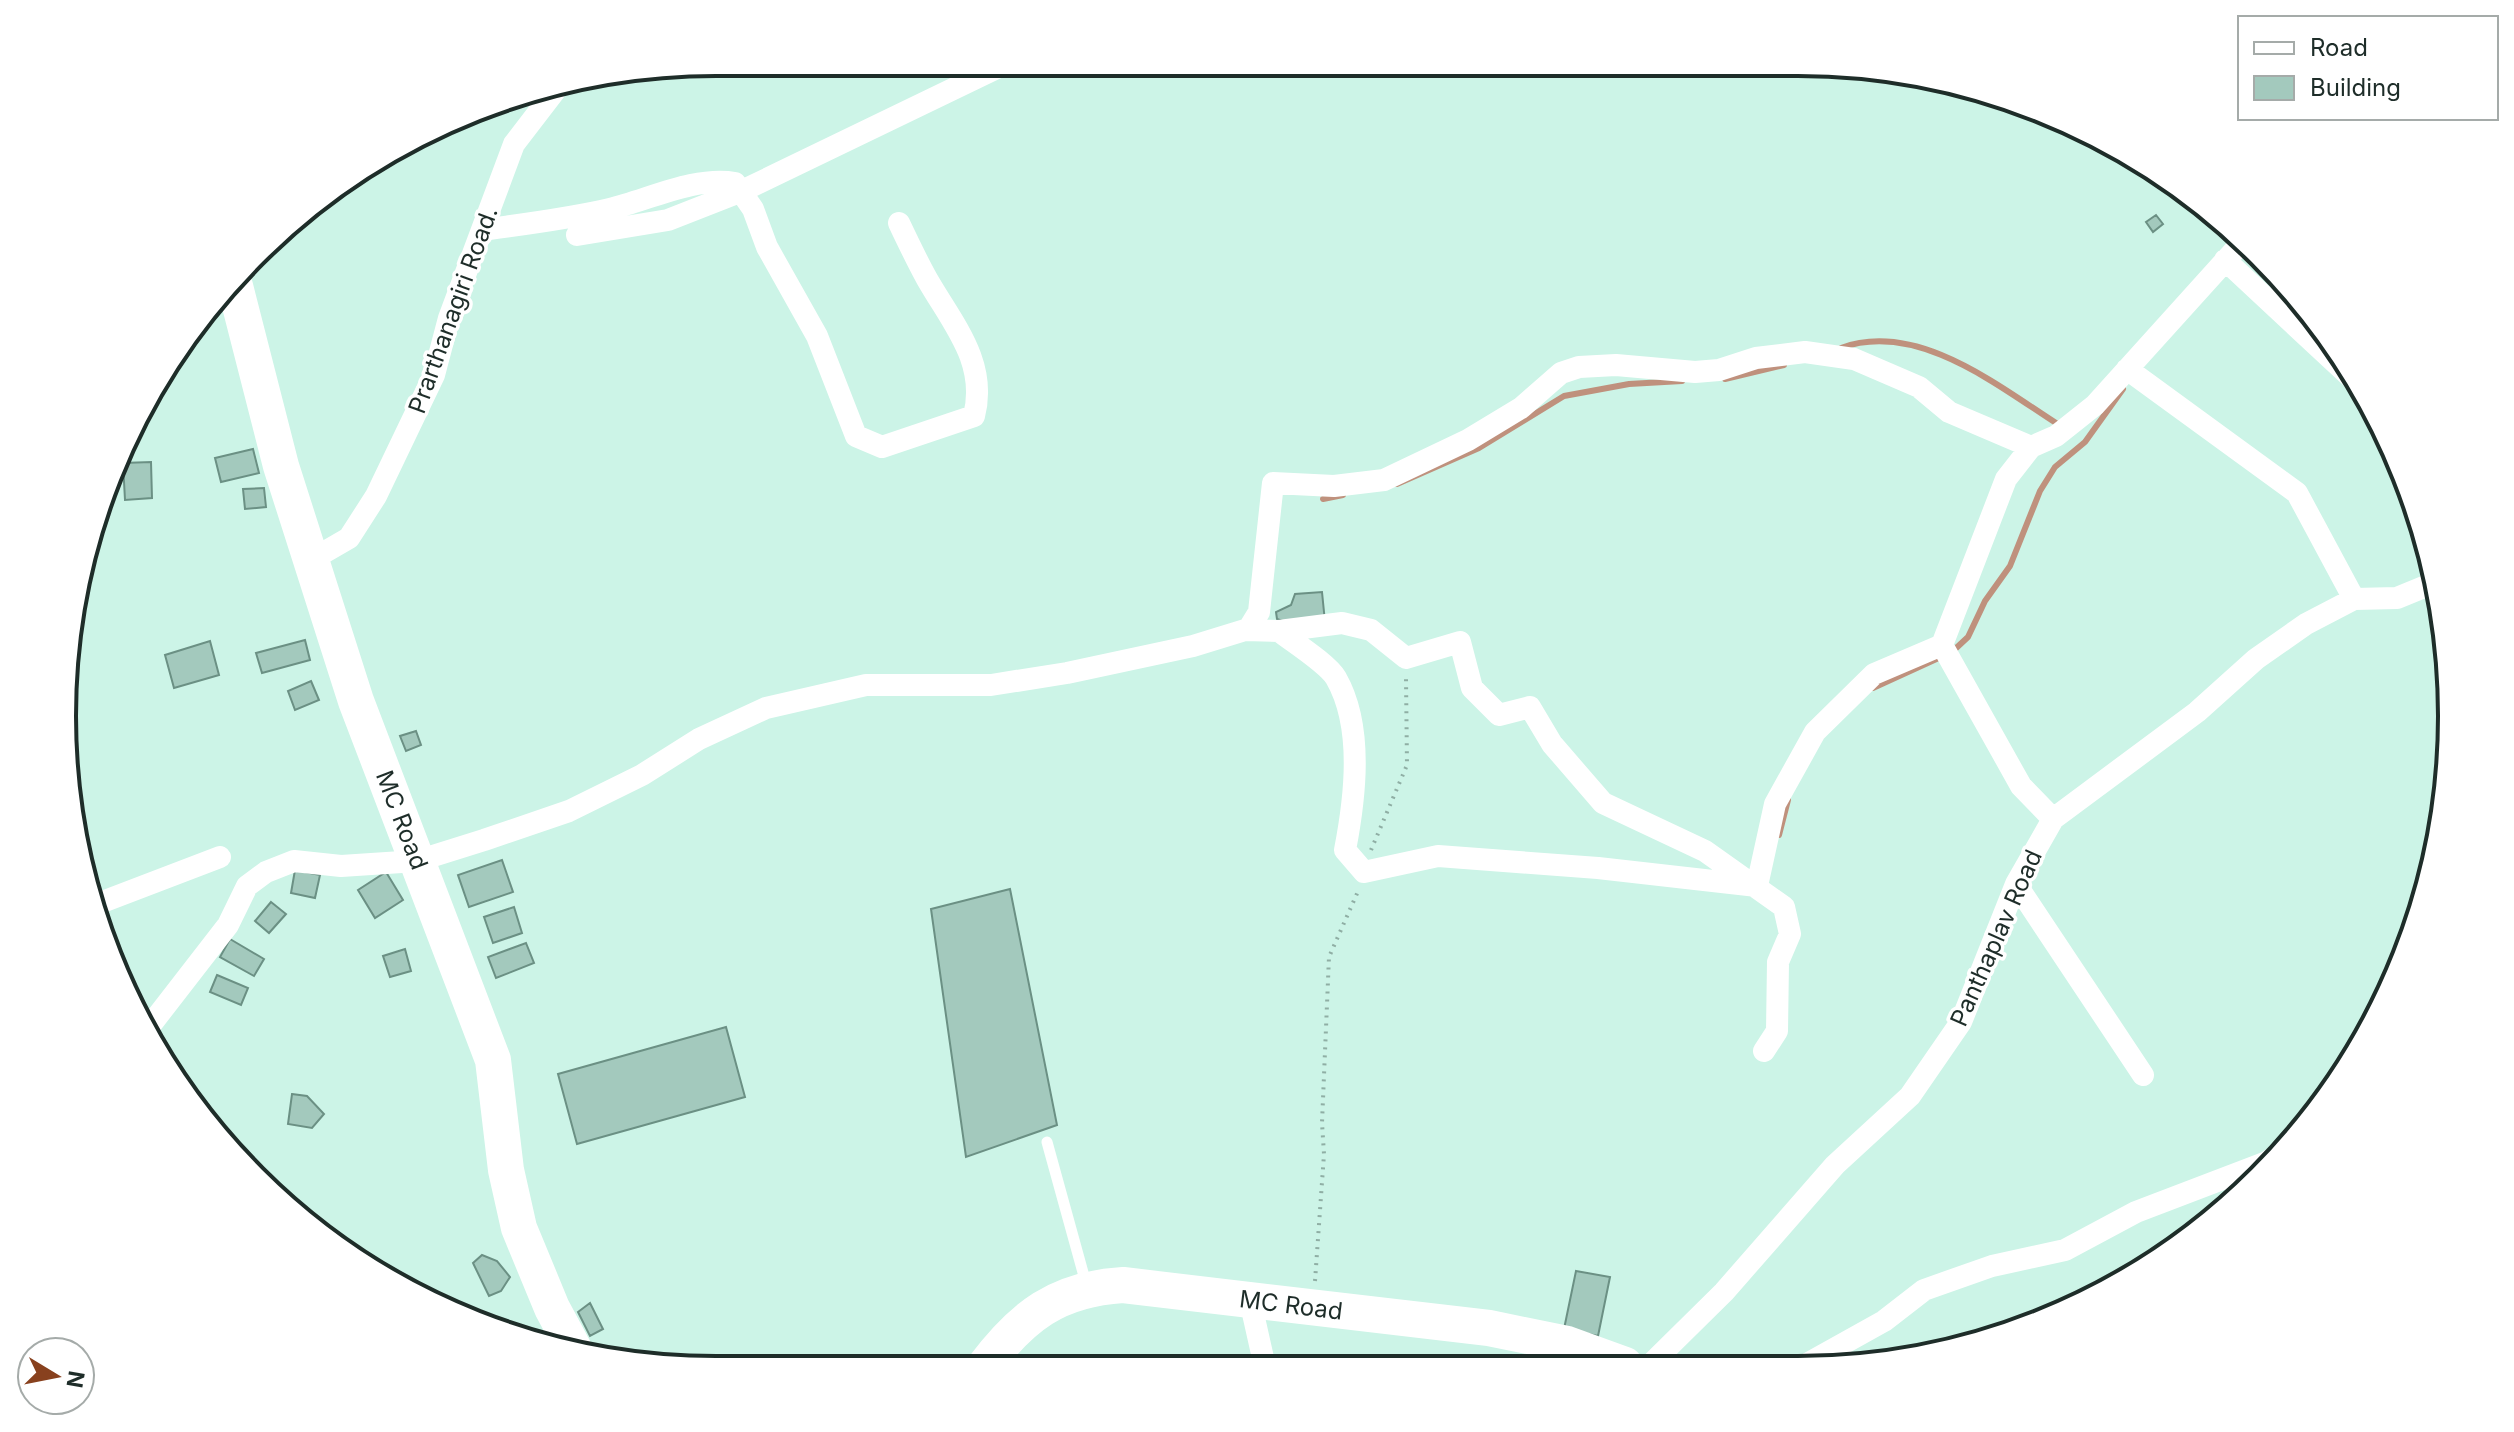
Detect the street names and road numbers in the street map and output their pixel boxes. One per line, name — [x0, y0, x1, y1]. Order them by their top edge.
street label: Prarthanagiri Road. — [402, 203, 504, 417]
street label: MC Road — [370, 766, 434, 874]
street label: Panthaplav Road — [1944, 845, 2048, 1031]
street label: MC Road — [1238, 1284, 1344, 1326]

